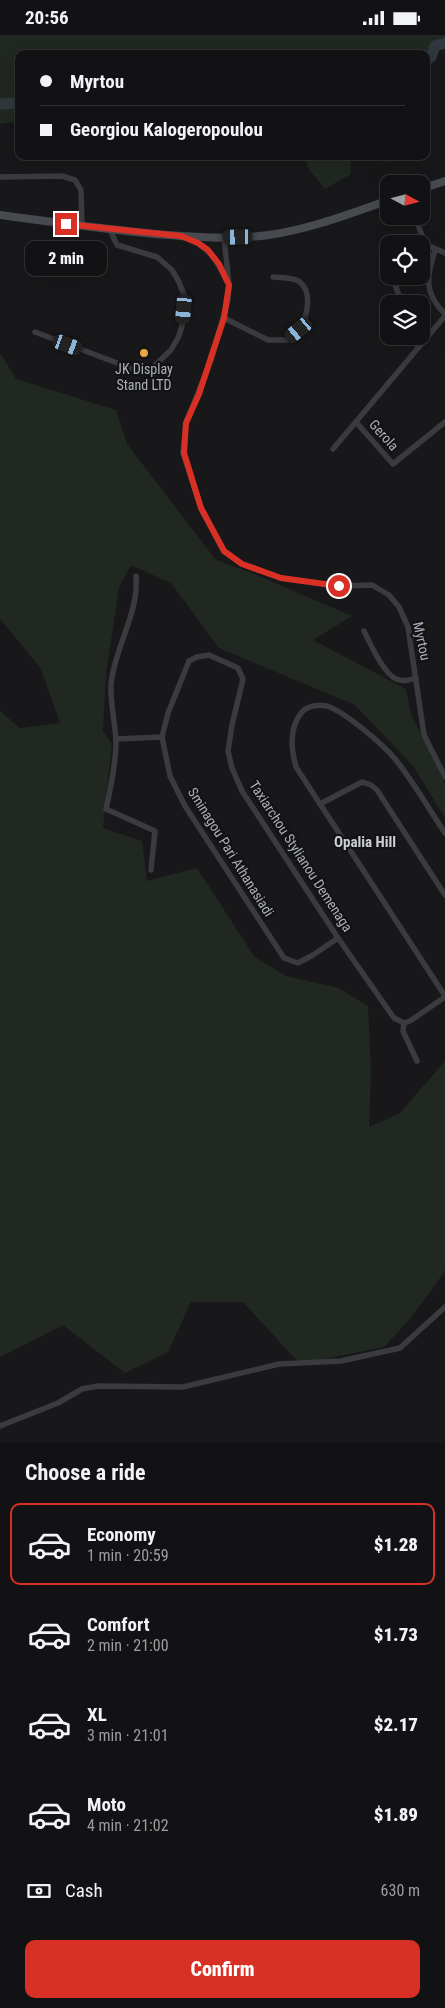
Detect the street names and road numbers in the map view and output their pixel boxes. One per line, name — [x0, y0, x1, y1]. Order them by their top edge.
street label: Gerola — [366, 416, 402, 454]
street label: Myrtou — [410, 620, 434, 662]
street label: Taxiarchou Stylianou Demenaga — [246, 778, 356, 934]
street label: Sminagou Pari Athanasiadi — [185, 785, 277, 919]

